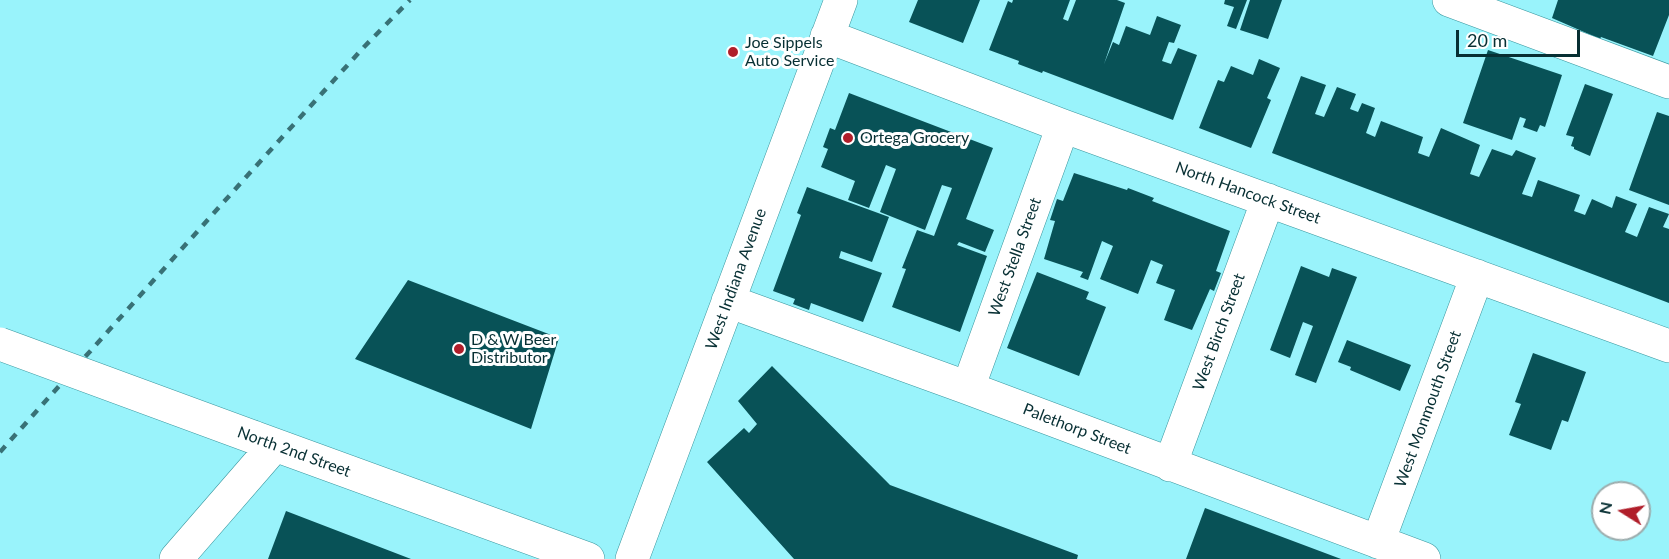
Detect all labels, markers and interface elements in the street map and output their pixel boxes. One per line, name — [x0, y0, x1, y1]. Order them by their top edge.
scale bar — [1459, 18, 1584, 56]
text: 20 m — [1467, 29, 1507, 51]
place label: Joe Sippels Auto Service — [745, 33, 834, 71]
marker: Joe Sippels Auto Service — [726, 45, 740, 59]
place label: Ortega Grocery — [860, 128, 969, 148]
marker: Ortega Grocery — [841, 131, 855, 145]
street label: North Hancock Street — [1173, 158, 1323, 228]
street label: West Stella Street — [985, 195, 1045, 319]
street label: West Indiana Avenue — [702, 206, 770, 352]
street label: West Birch Street — [1189, 271, 1249, 393]
street label: West Monmouth Street — [1391, 328, 1465, 490]
place label: D & W Beer Distributor — [471, 330, 556, 368]
marker: D & W Beer Distributor — [452, 342, 466, 356]
street label: Palethorp Street — [1020, 400, 1134, 458]
street label: North 2nd Street — [235, 423, 353, 481]
north arrow — [1591, 481, 1651, 541]
text: N — [1594, 500, 1615, 516]

